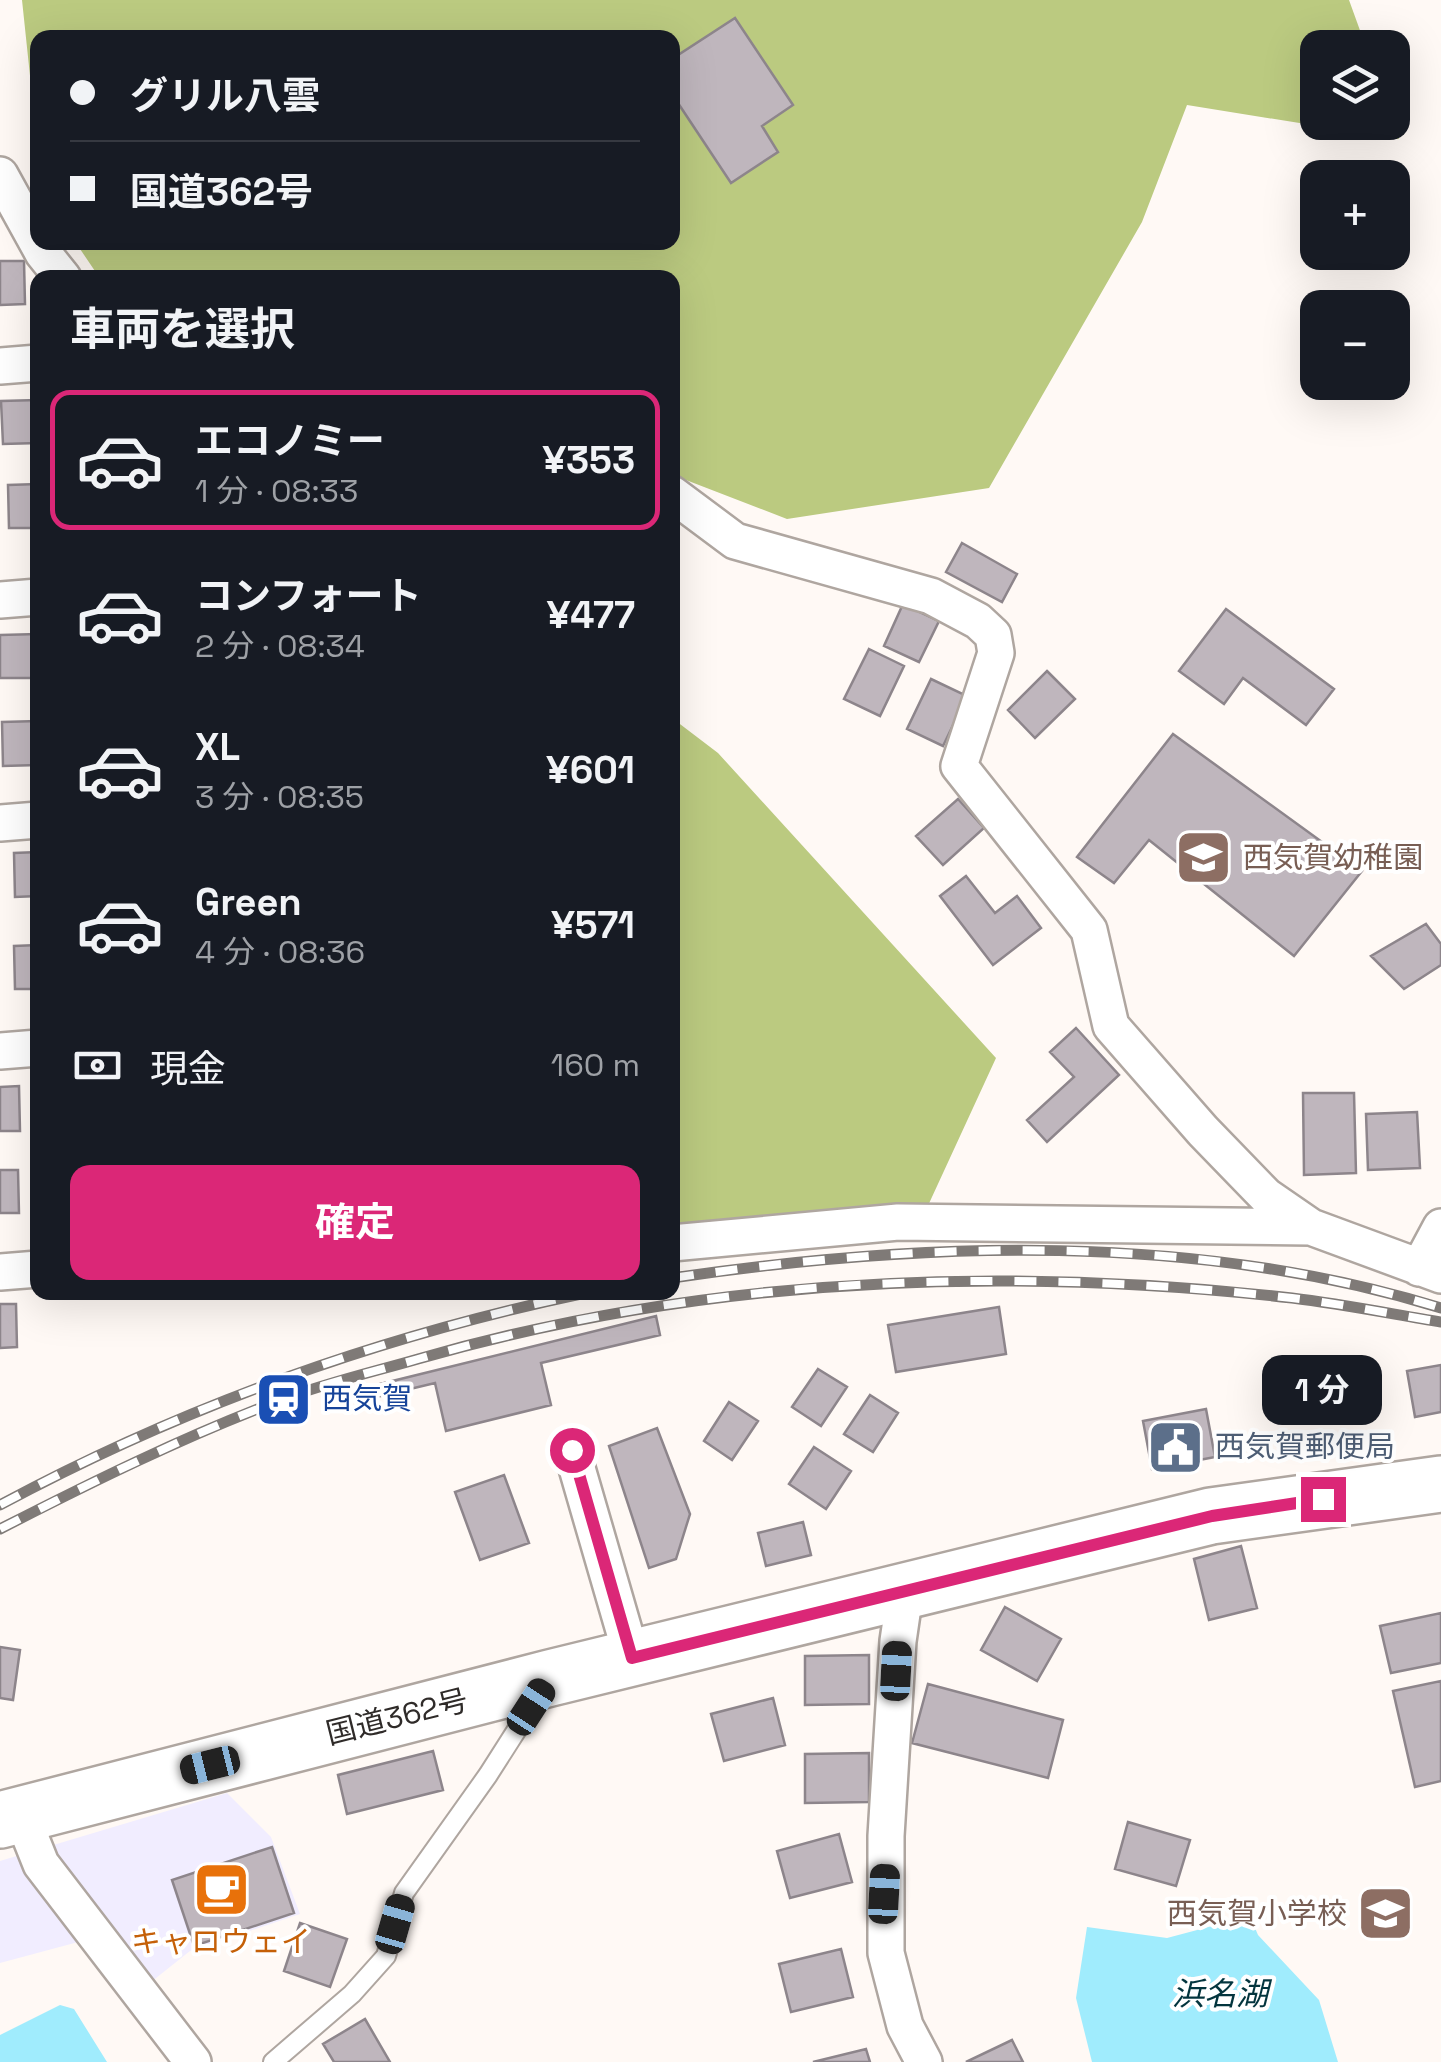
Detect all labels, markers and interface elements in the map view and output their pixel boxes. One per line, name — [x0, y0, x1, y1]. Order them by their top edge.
map controls — [1300, 30, 1410, 400]
button: layers — [1300, 30, 1410, 140]
text: グリル八雲 — [130, 72, 320, 120]
button: + — [1300, 160, 1410, 270]
text: 国道362号 — [130, 168, 313, 216]
button: − — [1300, 290, 1410, 400]
text: 車両を選択 — [70, 301, 295, 358]
icon: car — [75, 415, 165, 505]
text: エコノミー — [195, 417, 385, 465]
text: ¥353 — [542, 436, 635, 484]
text: 1 分 · 08:33 — [195, 471, 358, 511]
icon: car — [75, 570, 165, 660]
text: コンフォート — [195, 572, 422, 620]
text: ¥477 — [547, 591, 635, 639]
text: 2 分 · 08:34 — [195, 626, 365, 666]
text: XL — [195, 723, 240, 771]
icon: car — [75, 725, 165, 815]
text: ¥601 — [546, 746, 635, 794]
text: 3 分 · 08:35 — [195, 777, 364, 817]
school or university icon: 西気賀幼稚園 — [1174, 828, 1234, 888]
place label: 西気賀幼稚園 — [1243, 838, 1423, 877]
text: Green — [195, 878, 302, 926]
icon: car — [75, 880, 165, 970]
text: ¥571 — [551, 901, 635, 949]
text: 4 分 · 08:36 — [195, 932, 365, 972]
icon: cash — [70, 1038, 125, 1093]
text: 現金 — [150, 1045, 226, 1093]
text: 160 m — [551, 1045, 640, 1085]
button: 確定 — [70, 1165, 640, 1280]
callout: 1 分 — [1263, 1354, 1383, 1424]
station icon: 西気賀 — [253, 1369, 313, 1429]
text: 1 分 — [1295, 1370, 1349, 1410]
place label: 西気賀 — [322, 1379, 412, 1418]
public building icon: 西気賀郵便局 — [1146, 1417, 1206, 1477]
place label: 西気賀郵便局 — [1215, 1427, 1395, 1466]
route start — [550, 1428, 595, 1473]
route end — [1301, 1477, 1346, 1522]
car — [879, 1640, 913, 1702]
car — [502, 1674, 560, 1740]
street label: 国道362号 — [322, 1680, 472, 1753]
car — [177, 1743, 243, 1787]
cafe icon: キャロウェイ — [191, 1860, 251, 1920]
car — [867, 1863, 901, 1925]
school or university icon: 西気賀小学校 — [1356, 1884, 1416, 1944]
car — [372, 1891, 418, 1957]
place label: 西気賀小学校 — [1167, 1894, 1347, 1933]
place label: キャロウェイ — [131, 1922, 311, 1961]
water label: 浜名湖 — [1172, 1974, 1273, 2014]

